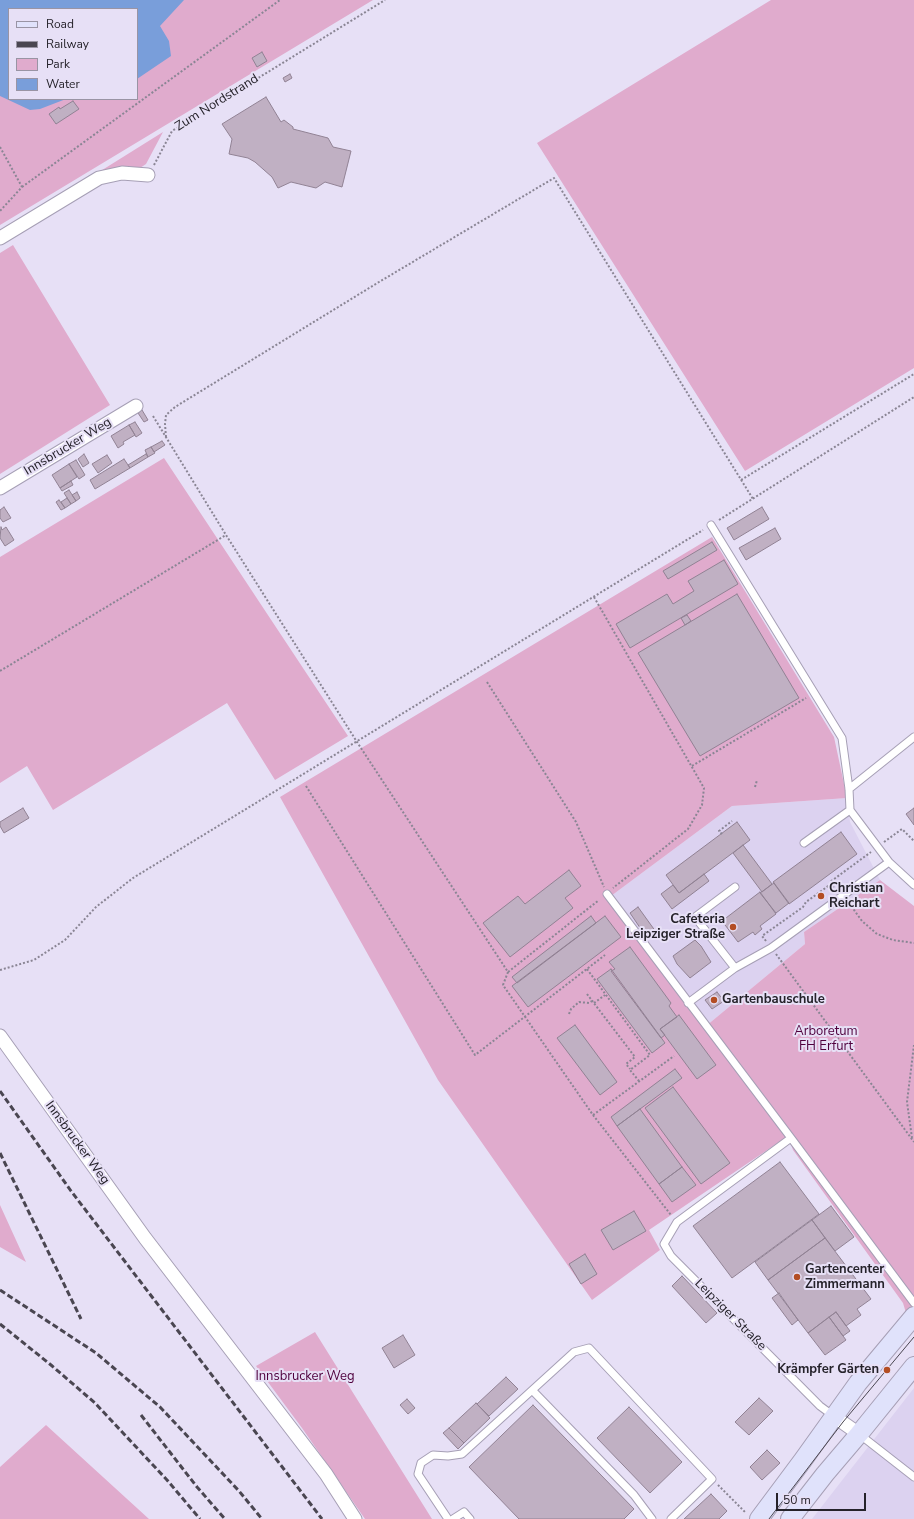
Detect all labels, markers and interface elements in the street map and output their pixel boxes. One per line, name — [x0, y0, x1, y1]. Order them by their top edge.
legend — [8, 8, 138, 100]
text: Road — [46, 16, 74, 32]
text: Railway — [46, 36, 89, 52]
text: Park — [46, 56, 70, 72]
street label: Zum Nordstrand — [172, 71, 262, 135]
text: Water — [46, 76, 80, 92]
street label: Innsbrucker Weg — [21, 415, 115, 479]
place label: Christian Reichart — [829, 881, 883, 912]
marker: Christian Reichart — [816, 891, 826, 901]
place label: Cafeteria Leipziger Straße — [626, 912, 725, 943]
marker: Cafeteria Leipziger Straße — [728, 922, 738, 932]
place label: Gartenbauschule — [722, 992, 825, 1008]
marker: Gartenbauschule — [709, 995, 719, 1005]
park label: Arboretum FH Erfurt — [794, 1024, 858, 1055]
street label: Innsbrucker Weg — [42, 1098, 112, 1188]
place label: Gartencenter Zimmermann — [805, 1262, 885, 1293]
marker: Gartencenter Zimmermann — [792, 1272, 802, 1282]
street label: Leipziger Straße — [691, 1276, 769, 1354]
place label: Krämpfer Gärten — [777, 1362, 879, 1378]
marker: Krämpfer Gärten — [882, 1365, 892, 1375]
park label: Innsbrucker Weg — [255, 1369, 355, 1385]
scale bar — [778, 1485, 868, 1511]
text: 50 m — [783, 1492, 811, 1508]

